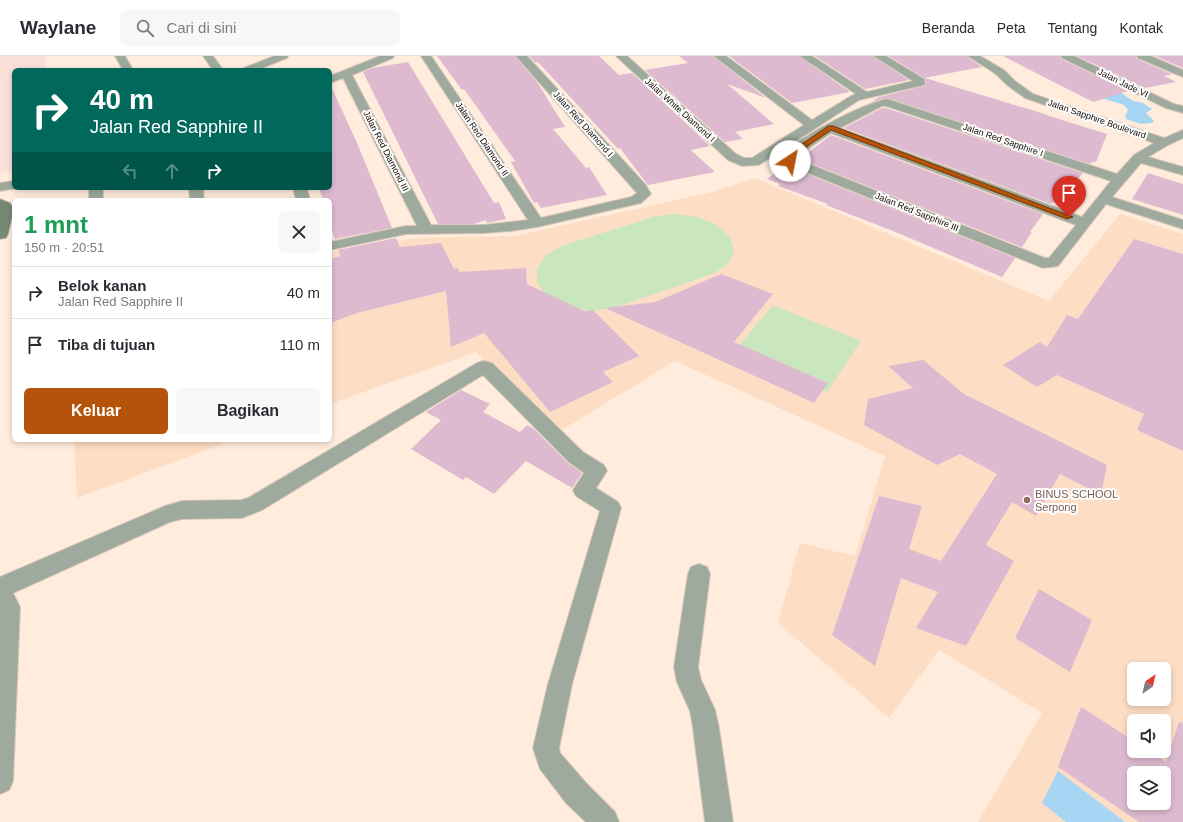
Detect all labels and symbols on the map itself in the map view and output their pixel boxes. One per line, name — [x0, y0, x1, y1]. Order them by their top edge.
street label: Jalan Jade VI — [1096, 67, 1150, 99]
street label: Jalan White Diamond I — [643, 76, 717, 144]
street label: Jalan Red Diamond I — [551, 89, 615, 159]
street label: Jalan Sapphire Boulevard — [1047, 97, 1147, 141]
street label: Jalan Red Diamond II — [454, 100, 510, 178]
street label: Jalan Red Diamond III — [361, 109, 411, 193]
street label: Jalan Red Sapphire I — [962, 122, 1044, 158]
position arrow — [769, 140, 811, 182]
pin — [1052, 176, 1086, 217]
street label: Jalan Red Sapphire III — [874, 191, 960, 233]
place label: BINUS SCHOOL Serpong — [1035, 488, 1118, 513]
marker: BINUS SCHOOL Serpong — [1022, 495, 1032, 505]
north arrow — [1127, 662, 1171, 706]

